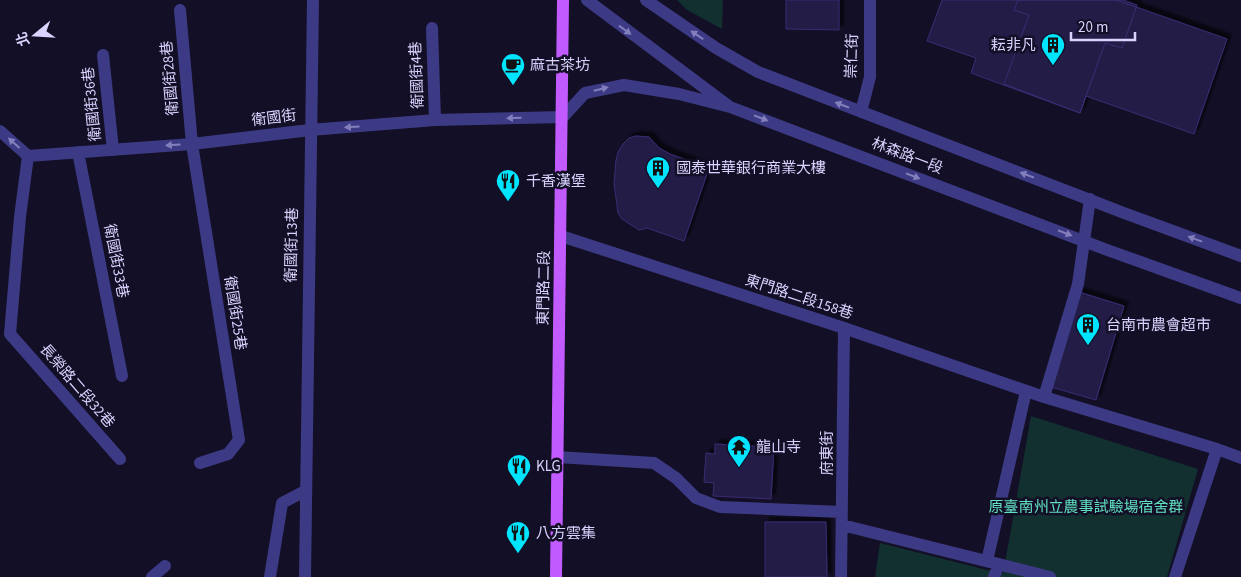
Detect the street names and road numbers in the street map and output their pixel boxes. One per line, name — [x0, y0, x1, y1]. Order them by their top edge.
street label: 崇仁街 — [841, 33, 863, 79]
street label: 衛國街28巷 — [156, 40, 184, 116]
street label: 衛國街4巷 — [405, 41, 429, 109]
street label: 衛國街36巷 — [78, 66, 106, 142]
street label: 衛國街 — [250, 105, 298, 131]
street label: 林森路一段 — [868, 133, 946, 179]
street label: 衛國街13巷 — [281, 207, 303, 283]
street label: 衛國街33巷 — [99, 222, 133, 300]
street label: 東門路二段 — [533, 250, 555, 326]
street label: 東門路二段158巷 — [742, 270, 856, 324]
street label: 衛國街25巷 — [219, 274, 251, 352]
street label: 長榮路二段32巷 — [35, 340, 119, 432]
street label: 府東街 — [817, 430, 838, 476]

